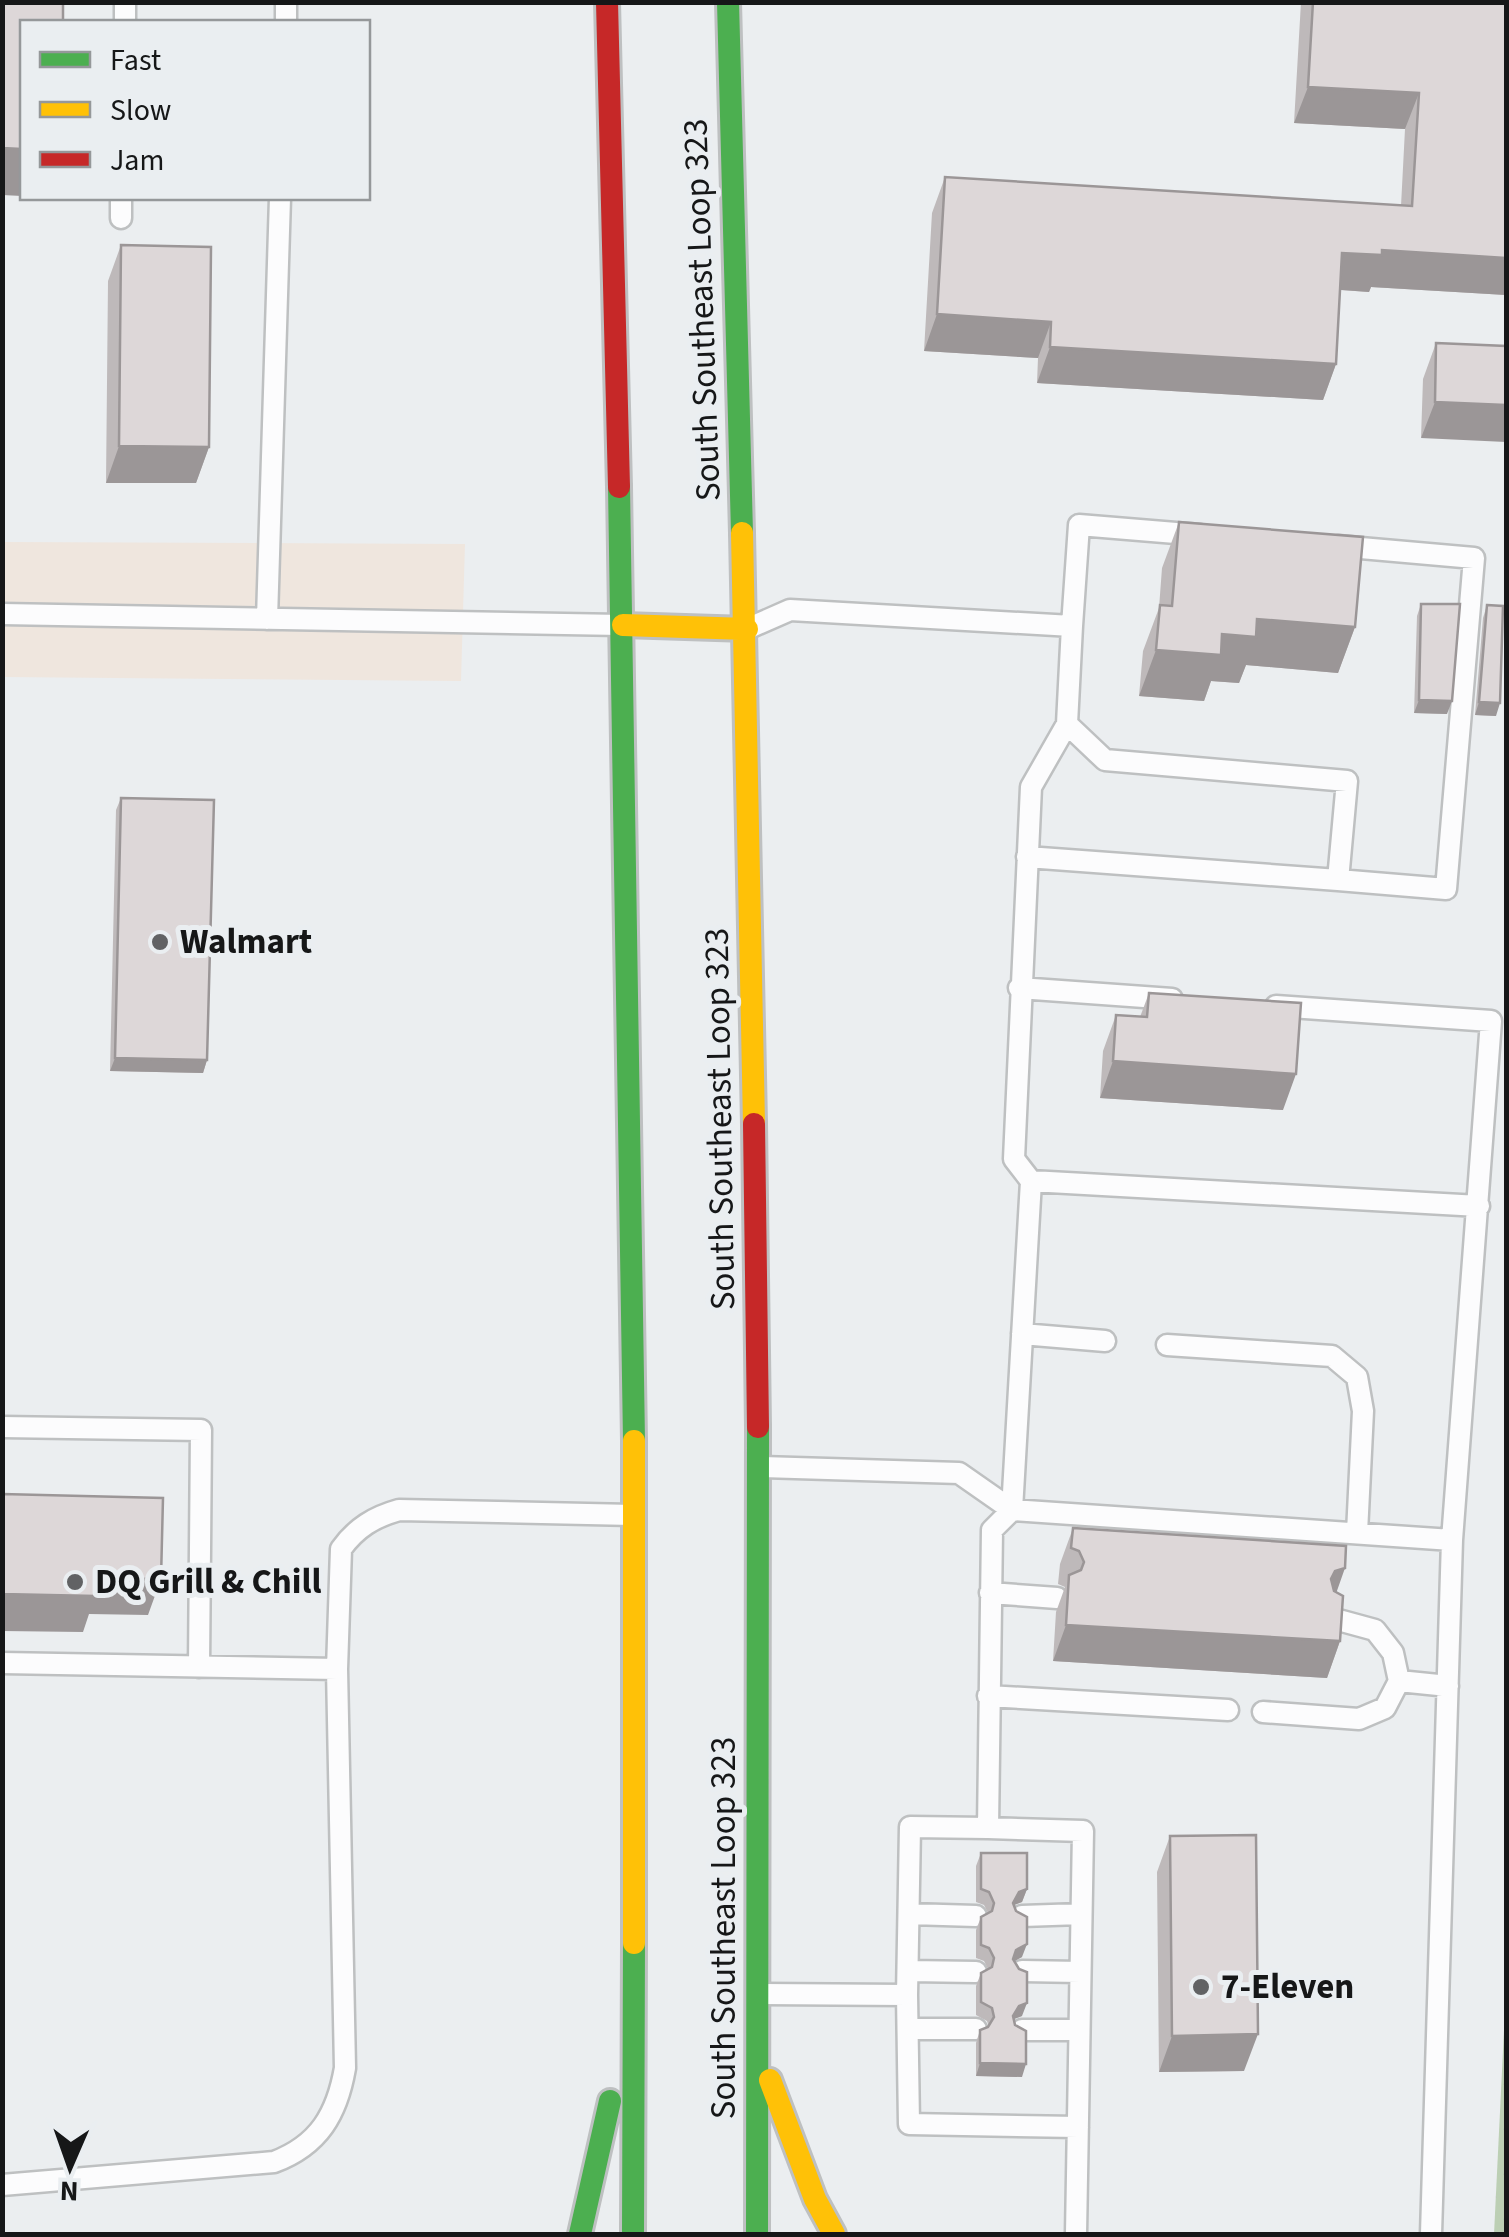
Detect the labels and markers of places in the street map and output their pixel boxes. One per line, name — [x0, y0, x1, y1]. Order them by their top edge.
place label: Walmart — [180, 917, 312, 967]
marker: Walmart — [149, 931, 171, 953]
place label: DQ Grill & Chill — [95, 1557, 322, 1607]
marker: DQ Grill & Chill — [64, 1571, 86, 1593]
place label: 7-Eleven — [1221, 1962, 1354, 2012]
marker: 7-Eleven — [1190, 1976, 1212, 1998]

